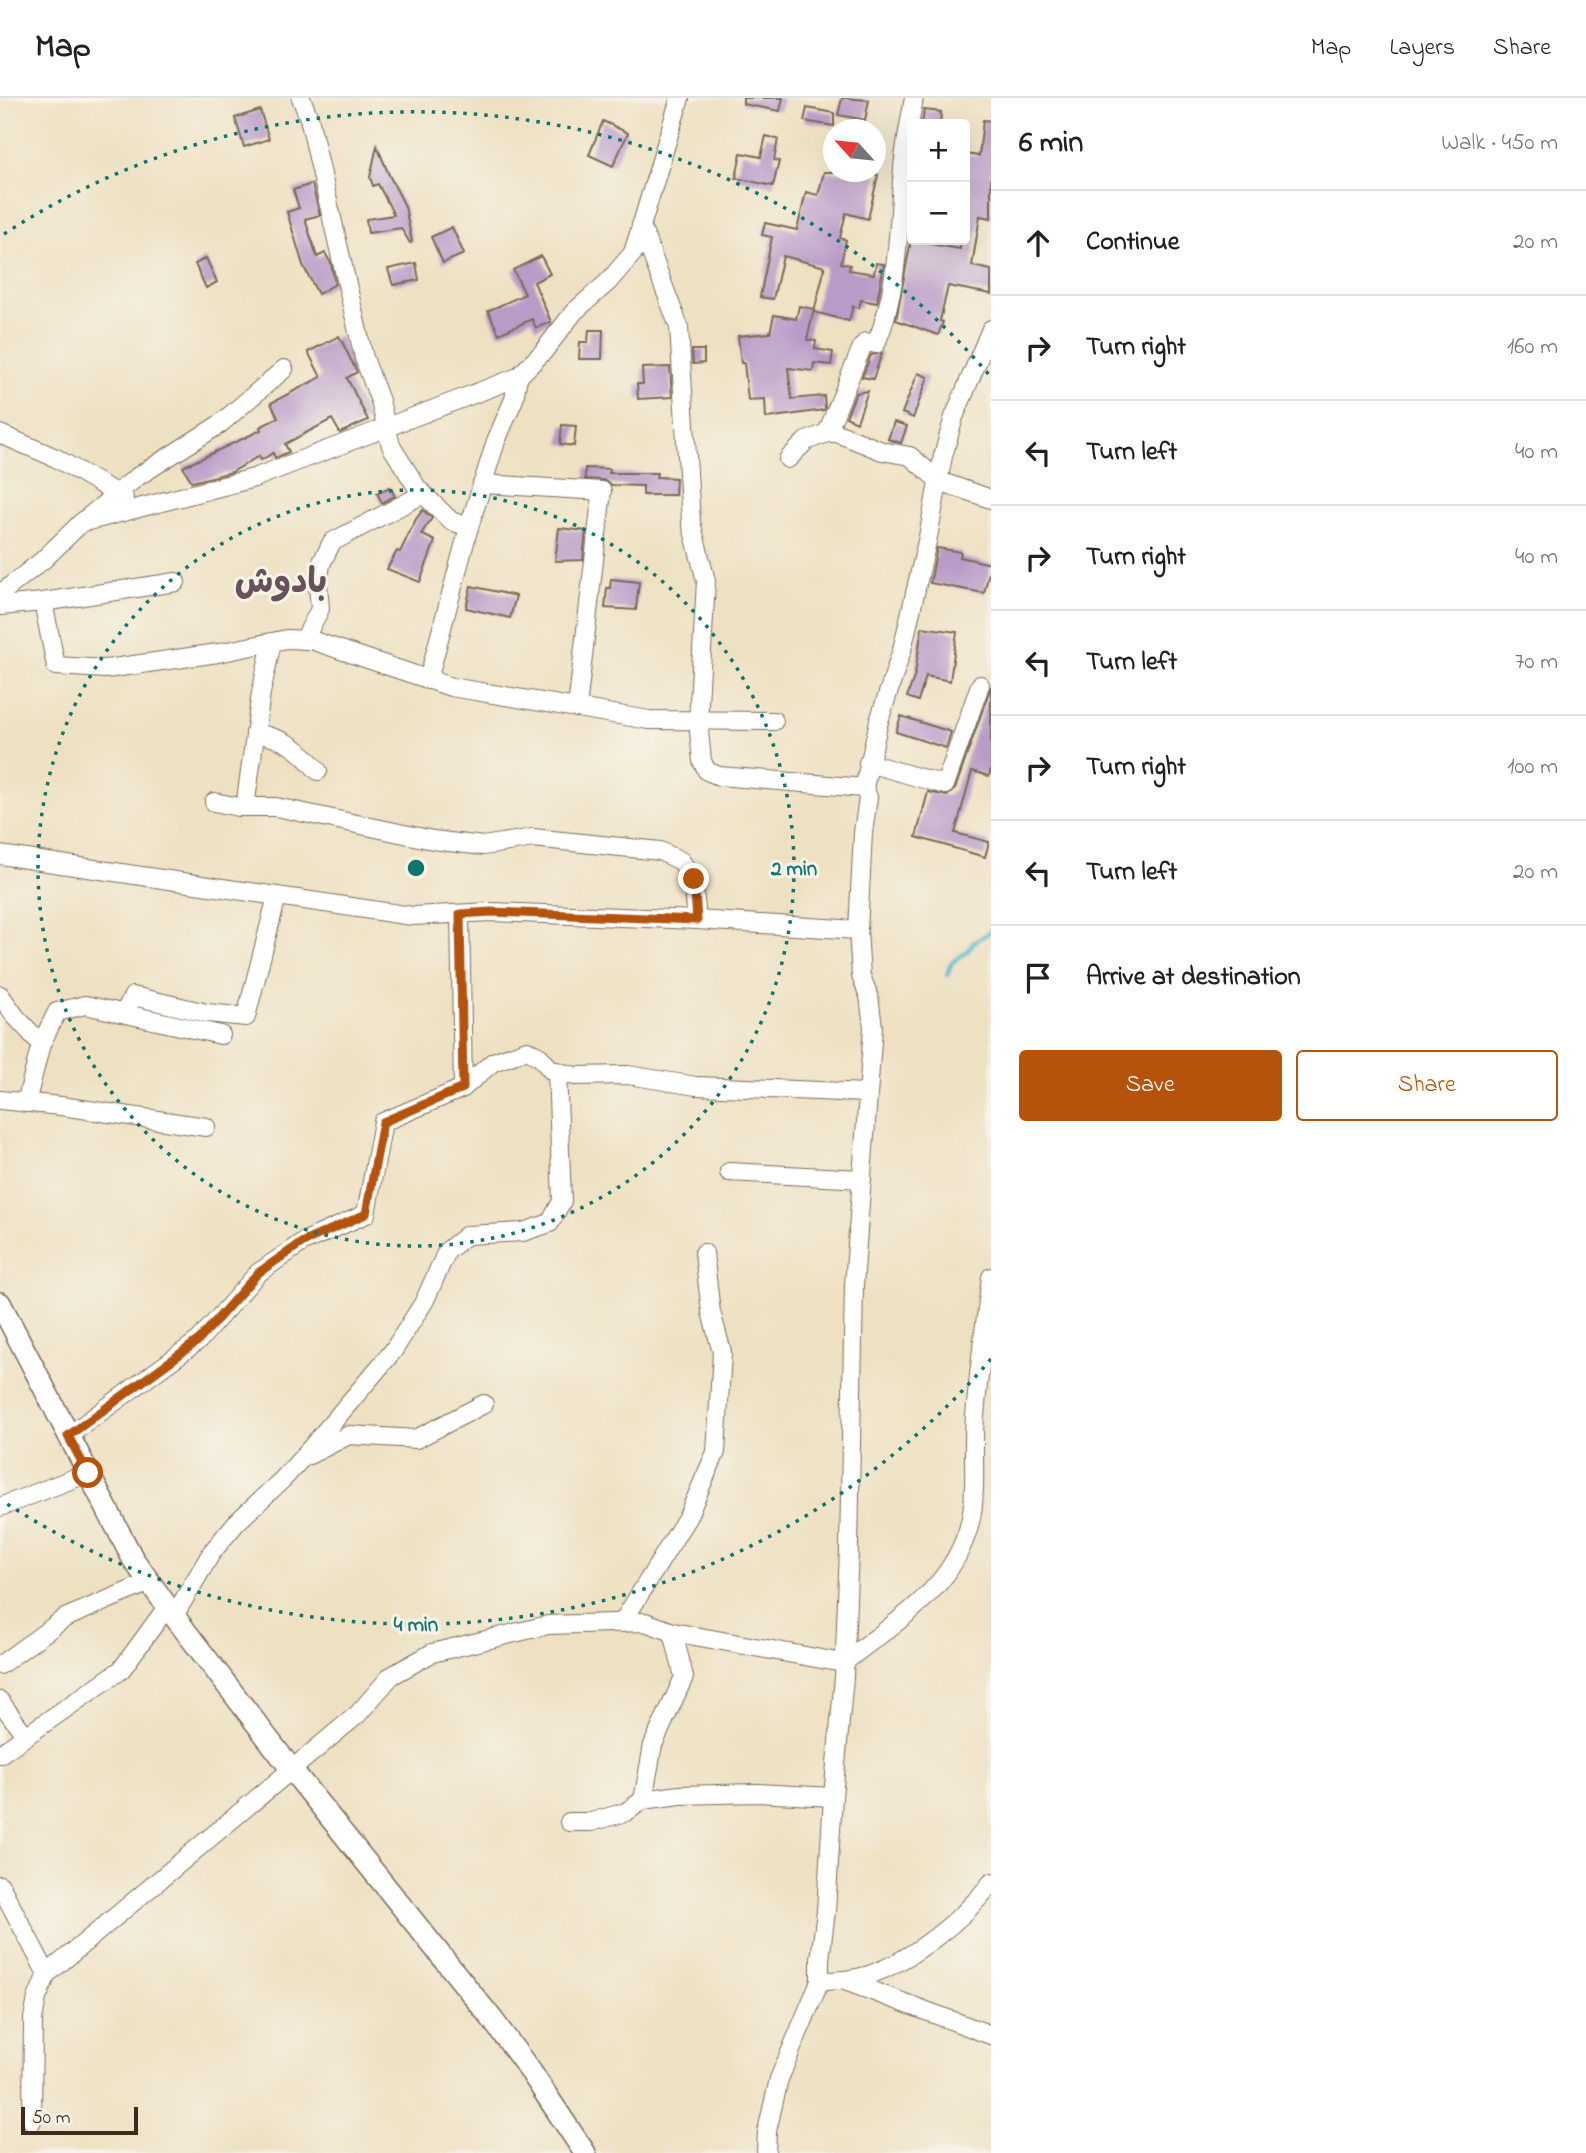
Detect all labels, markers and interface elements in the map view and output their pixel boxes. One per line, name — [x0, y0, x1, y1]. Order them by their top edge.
text: Map — [35, 24, 91, 72]
text: Map — [1311, 31, 1351, 66]
text: Layers — [1389, 31, 1455, 66]
text: Share — [1493, 31, 1551, 66]
north arrow — [823, 119, 886, 182]
map controls — [907, 119, 970, 245]
button: + — [907, 119, 970, 182]
text: 6 min — [1019, 122, 1083, 166]
text: Walk · 450 m — [1441, 127, 1558, 160]
button: − — [907, 182, 970, 245]
icon: ahead — [1019, 224, 1057, 262]
text: Continue — [1086, 224, 1179, 262]
text: 20 m — [1513, 226, 1558, 259]
icon: right — [1019, 329, 1057, 367]
text: Turn right — [1086, 329, 1186, 367]
text: 160 m — [1507, 331, 1558, 364]
icon: left — [1019, 434, 1057, 472]
text: Turn left — [1086, 434, 1177, 472]
text: 40 m — [1515, 436, 1558, 469]
icon: right — [1019, 539, 1057, 577]
text: Turn right — [1086, 539, 1186, 577]
text: 40 m — [1515, 541, 1558, 574]
district label: بادوش — [235, 558, 327, 609]
icon: left — [1019, 644, 1057, 682]
text: Turn left — [1086, 644, 1177, 682]
text: 70 m — [1515, 646, 1558, 679]
icon: right — [1019, 749, 1057, 787]
text: Turn right — [1086, 749, 1186, 787]
text: 100 m — [1507, 751, 1558, 784]
icon: left — [1019, 854, 1057, 892]
text: Turn left — [1086, 854, 1177, 892]
text: 2 min — [770, 855, 817, 885]
centre of rings — [404, 856, 428, 880]
text: 20 m — [1513, 856, 1558, 889]
route end — [678, 863, 709, 894]
icon: arrive — [1019, 959, 1057, 997]
text: Arrive at destination — [1086, 959, 1301, 997]
button: Save — [1019, 1050, 1282, 1121]
button: Share — [1296, 1050, 1558, 1121]
route start — [72, 1457, 103, 1488]
text: 4 min — [394, 1611, 438, 1641]
scale bar — [21, 2104, 138, 2136]
text: 50 m — [32, 2105, 71, 2132]

